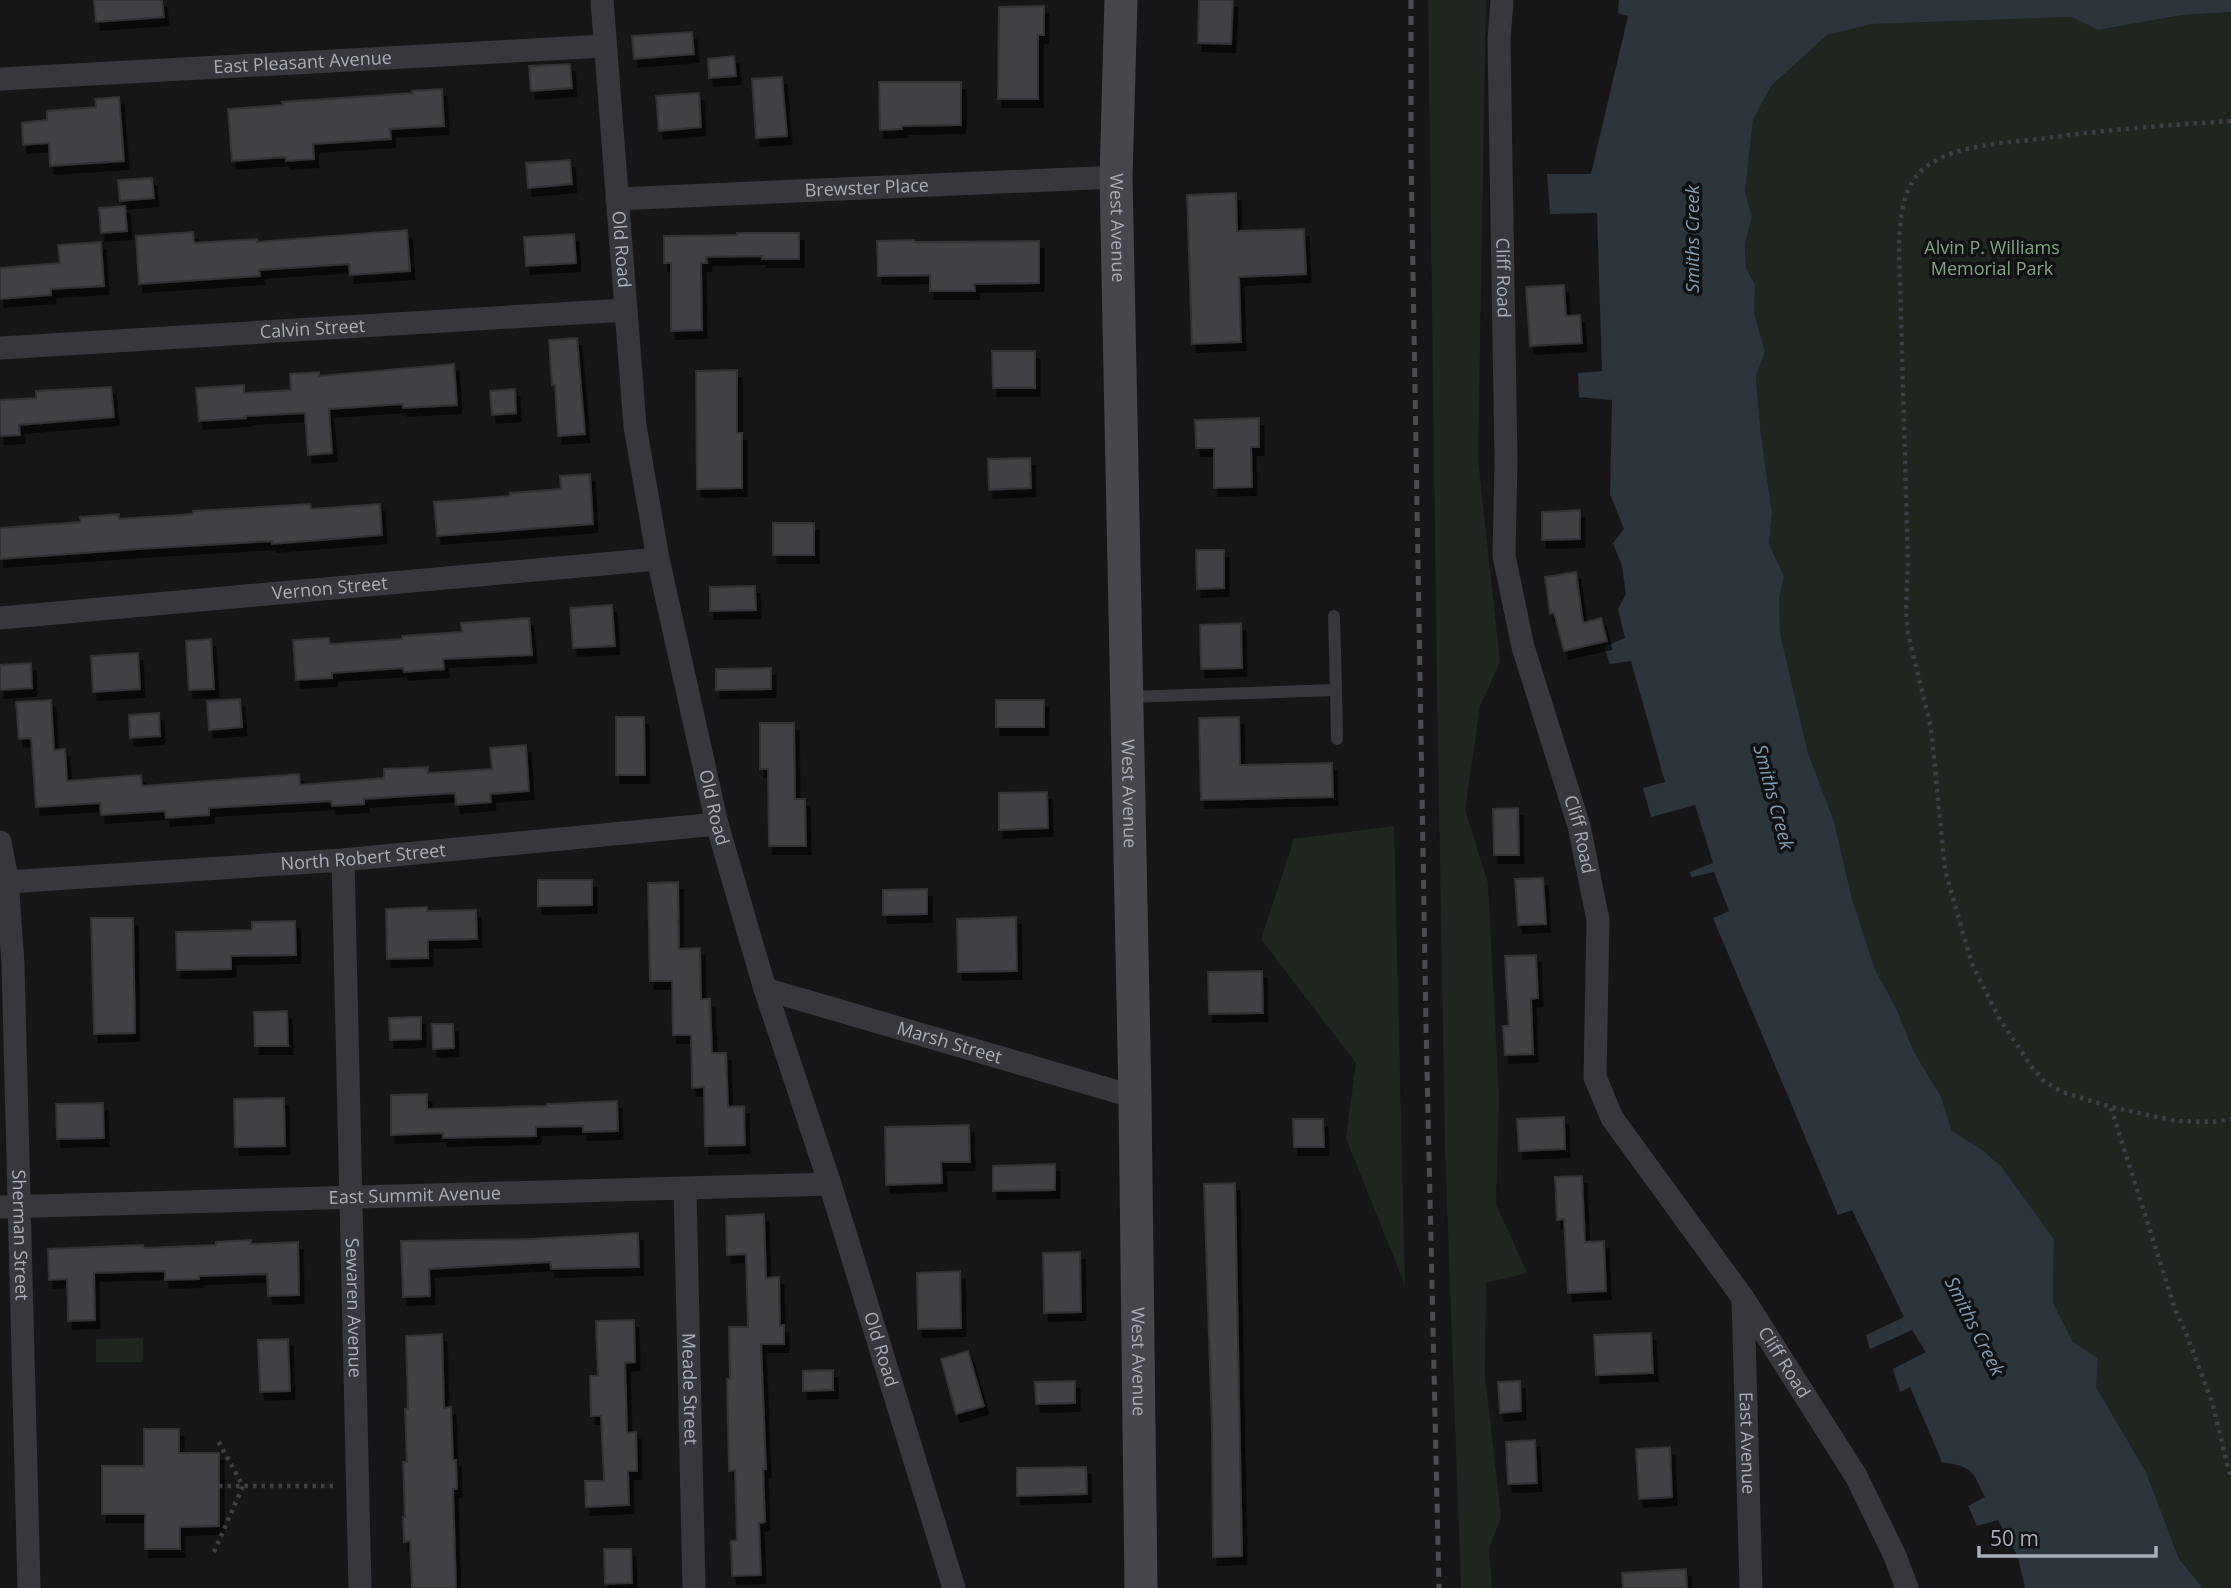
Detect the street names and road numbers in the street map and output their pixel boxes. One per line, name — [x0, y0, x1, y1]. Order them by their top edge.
street label: East Pleasant Avenue — [213, 45, 392, 78]
street label: Brewster Place — [804, 172, 929, 202]
street label: West Avenue — [1105, 173, 1131, 283]
street label: Old Road — [607, 210, 637, 289]
street label: Cliff Road — [1491, 238, 1517, 318]
street label: Calvin Street — [259, 313, 366, 343]
street label: Vernon Street — [271, 570, 388, 605]
street label: West Avenue — [1117, 739, 1143, 849]
street label: Old Road — [694, 767, 736, 848]
street label: Cliff Road — [1559, 792, 1601, 876]
street label: North Robert Street — [280, 837, 447, 875]
street label: Marsh Street — [894, 1015, 1005, 1069]
street label: Sherman Street — [7, 1169, 35, 1301]
street label: East Summit Avenue — [328, 1180, 501, 1209]
street label: Sewaren Avenue — [341, 1238, 368, 1378]
street label: West Avenue — [1127, 1307, 1152, 1416]
street label: Old Road — [859, 1309, 904, 1389]
street label: Cliff Road — [1753, 1322, 1816, 1402]
street label: Meade Street — [677, 1332, 704, 1445]
street label: East Avenue — [1735, 1391, 1761, 1494]

